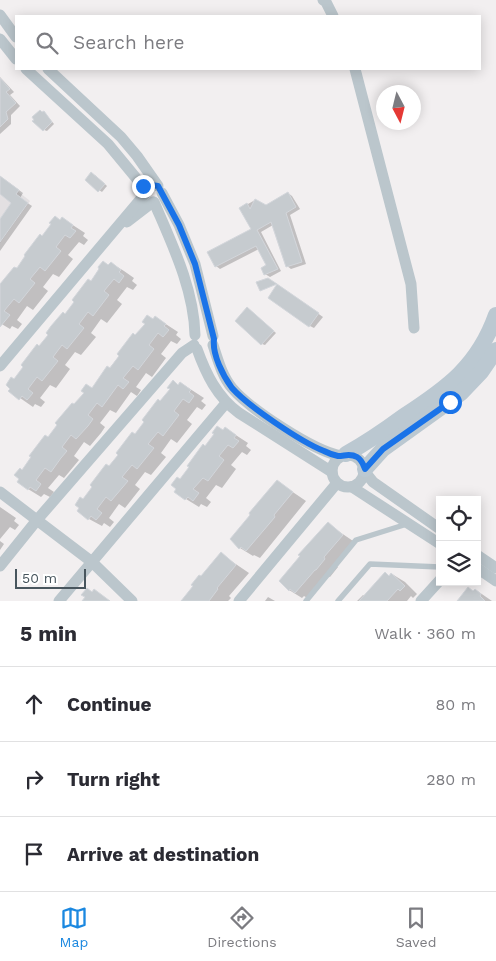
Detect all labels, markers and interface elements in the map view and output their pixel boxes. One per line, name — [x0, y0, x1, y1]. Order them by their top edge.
search box — [15, 15, 481, 70]
icon: search — [33, 29, 61, 57]
text: Search here — [73, 31, 184, 54]
north arrow — [376, 85, 421, 130]
route end — [132, 175, 155, 198]
route start — [439, 391, 462, 414]
map controls — [436, 496, 481, 586]
button: locate — [436, 496, 481, 541]
button: layers — [436, 541, 481, 586]
scale bar — [15, 566, 86, 589]
text: 50 m — [22, 570, 57, 586]
text: 5 min — [20, 621, 77, 646]
text: Walk · 360 m — [374, 624, 476, 643]
icon: ahead — [20, 690, 48, 718]
text: Continue — [67, 693, 151, 716]
text: 80 m — [435, 695, 476, 714]
icon: right — [20, 765, 48, 793]
text: Turn right — [67, 768, 160, 791]
text: 280 m — [426, 770, 476, 789]
icon: arrive — [20, 840, 48, 868]
text: Arrive at destination — [67, 843, 259, 866]
tab: Map — [60, 904, 88, 950]
tab: Directions — [207, 904, 277, 950]
tab: Saved — [396, 904, 436, 950]

